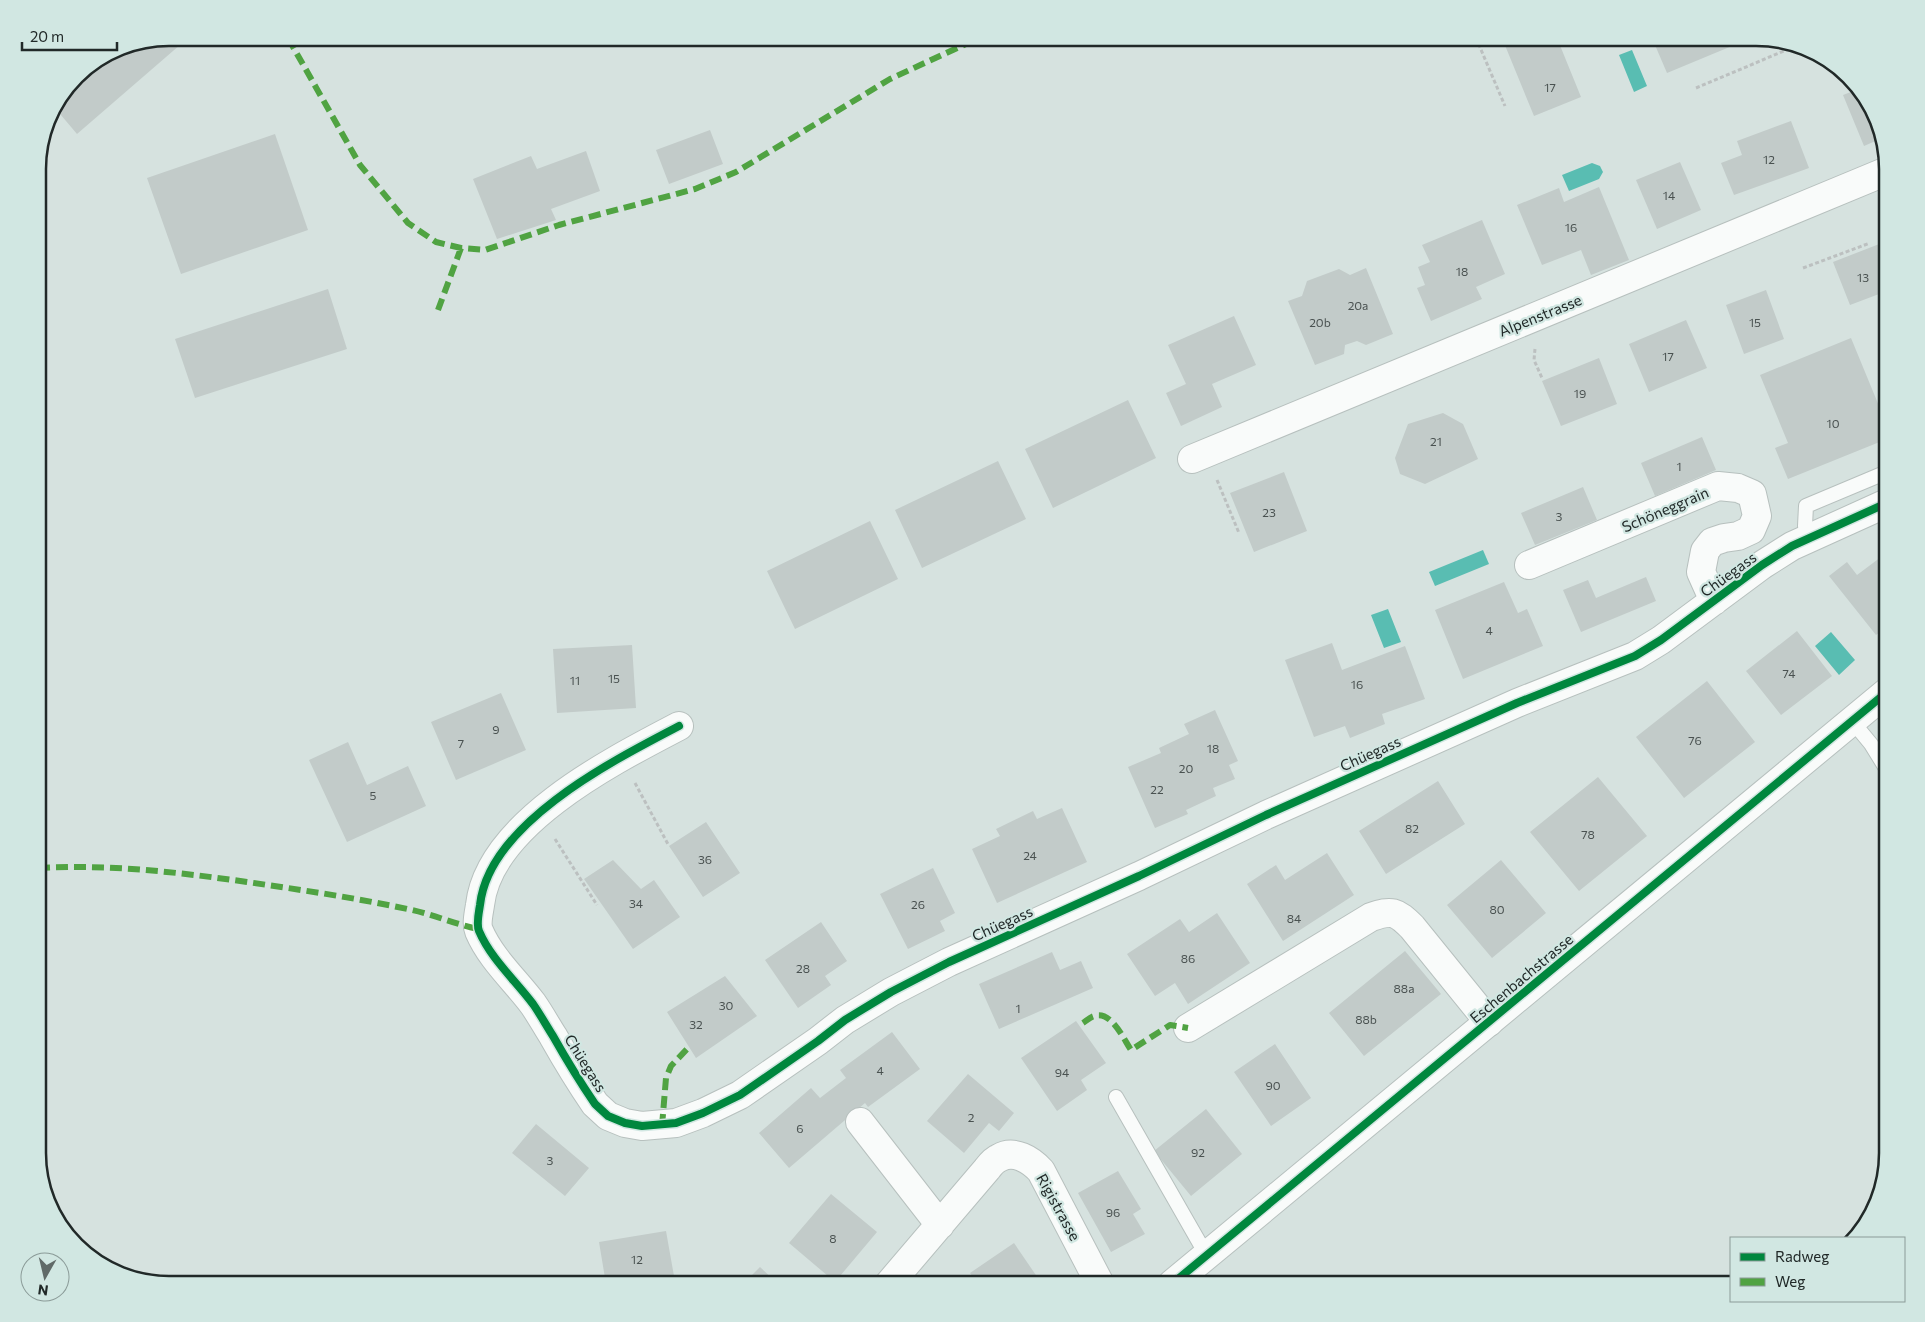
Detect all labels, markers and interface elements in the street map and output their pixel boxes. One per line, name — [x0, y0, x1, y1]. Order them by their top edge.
scale bar — [22, 20, 118, 52]
text: 20 m — [30, 27, 64, 45]
house number: 17 — [1544, 80, 1556, 94]
house number: 12 — [1763, 152, 1775, 166]
house number: 14 — [1663, 188, 1675, 202]
house number: 16 — [1565, 220, 1577, 234]
house number: 18 — [1456, 264, 1468, 278]
house number: 13 — [1857, 270, 1869, 284]
street label: Alpenstrasse — [1496, 290, 1584, 340]
house number: 20a — [1348, 298, 1368, 312]
house number: 20b — [1309, 315, 1331, 329]
house number: 15 — [1749, 315, 1761, 329]
house number: 17 — [1662, 349, 1674, 363]
house number: 19 — [1574, 386, 1586, 400]
house number: 10 — [1827, 416, 1840, 430]
house number: 21 — [1430, 434, 1442, 448]
house number: 1 — [1676, 459, 1682, 473]
street label: Schöneggrain — [1619, 483, 1711, 535]
house number: 23 — [1262, 505, 1276, 519]
house number: 3 — [1556, 509, 1563, 523]
street label: Chüegass — [1697, 548, 1760, 600]
house number: 4 — [1485, 623, 1493, 637]
house number: 74 — [1783, 666, 1795, 680]
house number: 15 — [608, 671, 620, 685]
house number: 11 — [570, 673, 580, 687]
house number: 16 — [1351, 677, 1363, 691]
house number: 9 — [492, 722, 500, 736]
street label: Chüegass — [1337, 732, 1403, 774]
house number: 76 — [1688, 733, 1702, 747]
house number: 7 — [458, 736, 464, 750]
house number: 18 — [1207, 741, 1219, 755]
house number: 20 — [1179, 761, 1193, 775]
house number: 22 — [1150, 782, 1164, 796]
house number: 5 — [370, 788, 377, 802]
house number: 82 — [1405, 821, 1419, 835]
house number: 78 — [1581, 827, 1595, 841]
house number: 24 — [1023, 848, 1037, 862]
house number: 36 — [698, 852, 712, 866]
house number: 34 — [629, 896, 643, 910]
house number: 26 — [911, 897, 925, 911]
street label: Chüegass — [969, 902, 1035, 944]
house number: 80 — [1489, 902, 1505, 916]
house number: 84 — [1287, 911, 1301, 925]
street label: Eschenbachstrasse — [1466, 930, 1576, 1026]
house number: 86 — [1181, 951, 1195, 965]
house number: 28 — [796, 961, 810, 975]
house number: 88a — [1394, 981, 1414, 995]
house number: 30 — [719, 998, 734, 1012]
house number: 1 — [1015, 1001, 1021, 1015]
house number: 88b — [1355, 1012, 1377, 1026]
house number: 32 — [689, 1017, 703, 1031]
street label: Chüegass — [561, 1031, 611, 1095]
house number: 4 — [876, 1063, 884, 1077]
house number: 94 — [1055, 1065, 1069, 1079]
house number: 90 — [1265, 1078, 1281, 1092]
house number: 2 — [968, 1110, 975, 1124]
house number: 6 — [796, 1121, 804, 1135]
house number: 92 — [1191, 1145, 1205, 1159]
house number: 3 — [547, 1153, 554, 1167]
street label: Rigistrasse — [1033, 1170, 1085, 1244]
house number: 96 — [1106, 1205, 1120, 1219]
house number: 8 — [829, 1231, 837, 1245]
legend — [1730, 1237, 1905, 1302]
text: Radweg — [1775, 1247, 1829, 1265]
north arrow — [20, 1252, 70, 1302]
house number: 12 — [631, 1252, 643, 1266]
text: Weg — [1775, 1272, 1805, 1290]
text: N — [37, 1281, 50, 1300]

